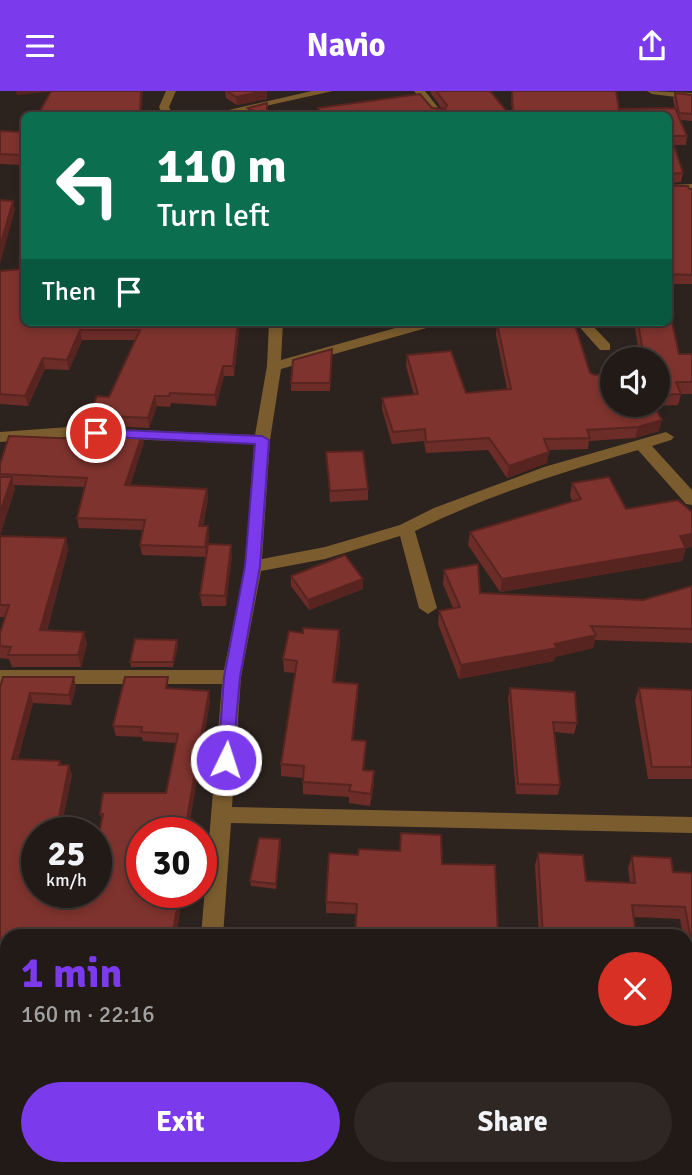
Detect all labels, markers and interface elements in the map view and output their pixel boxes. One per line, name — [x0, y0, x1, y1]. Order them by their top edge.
text: Navio — [306, 26, 386, 65]
icon: menu — [21, 27, 59, 65]
icon: share — [633, 27, 671, 65]
text: 110 m — [157, 136, 287, 196]
icon: left — [42, 140, 133, 231]
text: Turn left — [157, 196, 270, 235]
icon: arrive — [110, 273, 148, 311]
text: Then — [42, 276, 96, 308]
map controls — [600, 347, 670, 417]
button: sound — [600, 347, 670, 417]
pin — [66, 403, 126, 463]
icon: arrive — [77, 414, 115, 452]
position arrow — [189, 723, 263, 797]
speed limit sign: 30 — [126, 817, 217, 908]
text: 25 — [48, 832, 85, 875]
text: km/h — [46, 869, 87, 891]
text: 1 min — [21, 948, 122, 999]
button: close — [598, 952, 672, 1026]
text: 160 m · 22:16 — [21, 1000, 155, 1029]
button: Exit — [21, 1082, 340, 1162]
button: Share — [354, 1082, 672, 1162]

